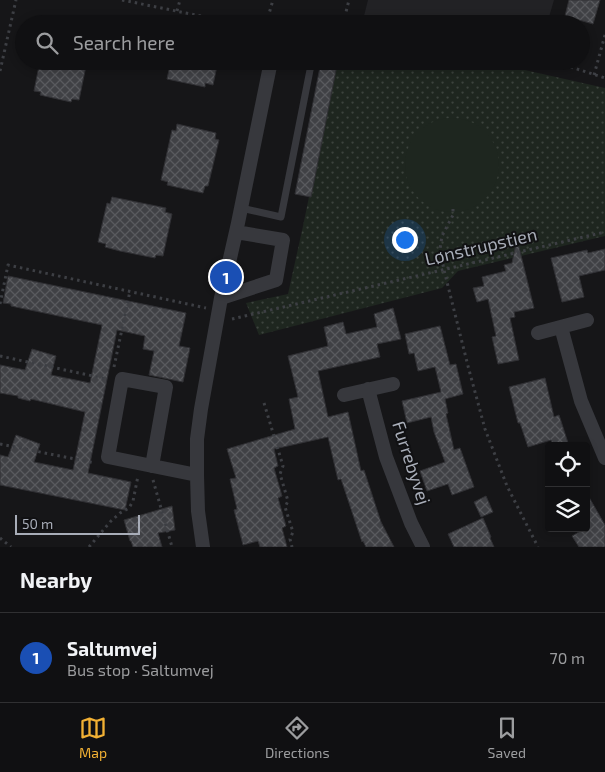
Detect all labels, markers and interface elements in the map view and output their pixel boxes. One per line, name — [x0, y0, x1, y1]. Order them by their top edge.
search box — [15, 15, 590, 70]
icon: search — [33, 29, 61, 57]
text: Search here — [73, 31, 175, 54]
street label: Lønstrupstien — [423, 222, 539, 270]
your location — [392, 227, 418, 253]
pin: 1 — [210, 258, 242, 296]
street label: Furrebyvej — [388, 418, 436, 507]
map controls — [545, 442, 590, 532]
button: locate — [545, 442, 590, 487]
button: layers — [545, 487, 590, 532]
scale bar — [15, 512, 140, 535]
text: 50 m — [22, 515, 53, 532]
text: Nearby — [20, 567, 92, 592]
text: Saltumvej — [67, 637, 157, 660]
text: 1 — [33, 648, 39, 667]
text: 70 m — [550, 648, 585, 667]
text: Bus stop · Saltumvej — [67, 660, 214, 679]
tab: Map — [79, 714, 107, 761]
tab: Directions — [265, 714, 330, 761]
tab: Saved — [488, 714, 526, 761]

